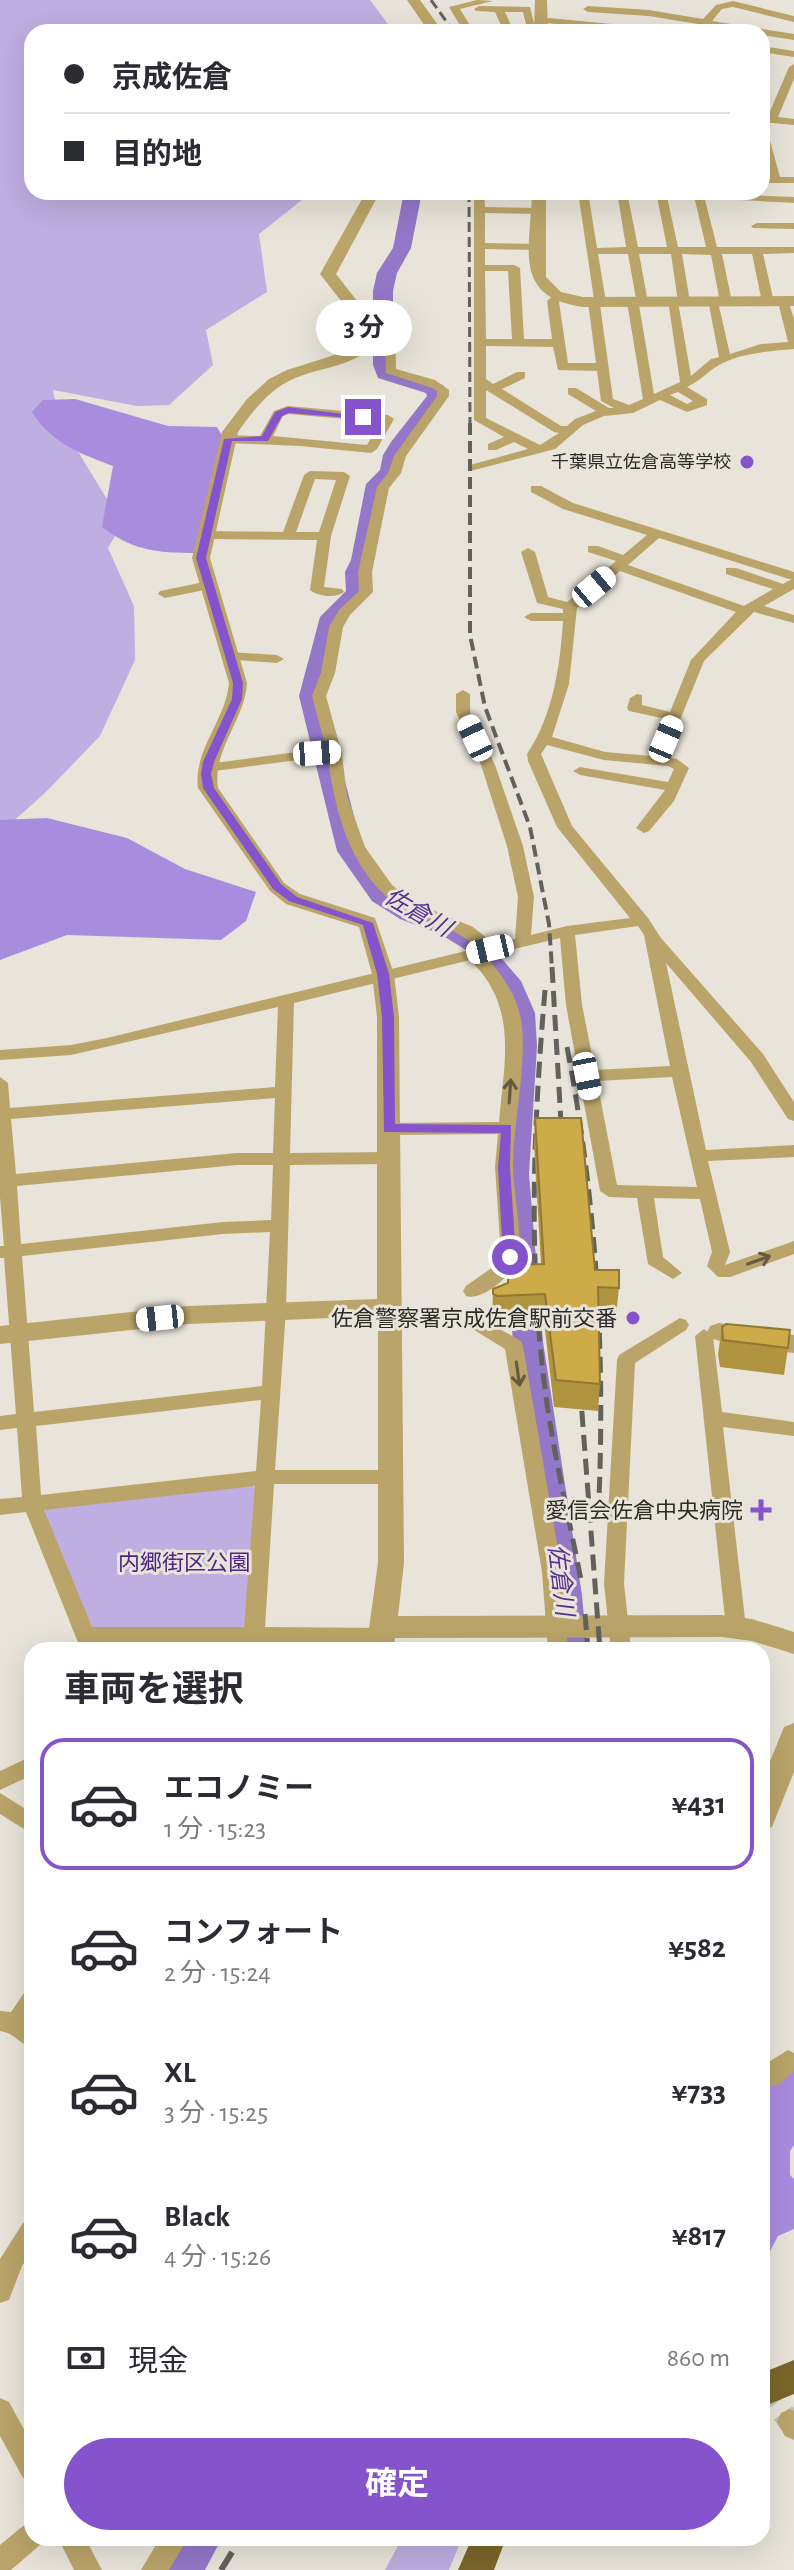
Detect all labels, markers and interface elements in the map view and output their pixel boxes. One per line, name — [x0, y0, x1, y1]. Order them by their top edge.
text: 京成佐倉 — [112, 63, 232, 93]
text: 目的地 — [112, 140, 202, 170]
callout: 3 分 — [315, 301, 411, 357]
text: 3 分 — [343, 315, 385, 341]
route end — [345, 399, 381, 435]
place label: 千葉県立佐倉高等学校 — [551, 452, 731, 472]
marker: 千葉県立佐倉高等学校 — [738, 453, 756, 471]
car — [568, 562, 620, 612]
car — [454, 711, 496, 765]
car — [646, 712, 686, 766]
car — [292, 739, 342, 767]
water label: 佐倉川 — [380, 883, 458, 943]
car — [464, 932, 516, 966]
car — [571, 1050, 603, 1102]
one-way arrow — [502, 1078, 517, 1105]
route start — [492, 1239, 528, 1275]
one-way arrow — [746, 1251, 771, 1266]
car — [135, 1304, 185, 1332]
place label: 佐倉警察署京成佐倉駅前交番 — [331, 1307, 617, 1330]
marker: 佐倉警察署京成佐倉駅前交番 — [624, 1309, 642, 1327]
one-way arrow — [511, 1361, 526, 1386]
place label: 愛信会佐倉中央病院 — [545, 1499, 743, 1522]
marker: 愛信会佐倉中央病院 — [750, 1499, 772, 1521]
water label: 佐倉川 — [544, 1543, 579, 1620]
park label: 内郷街区公園 — [118, 1551, 250, 1574]
text: 車両を選択 — [64, 1672, 244, 1708]
icon: car — [68, 1768, 140, 1840]
text: エコノミー — [164, 1774, 314, 1804]
text: ¥431 — [671, 1789, 726, 1819]
text: 1 分 · 15:23 — [164, 1816, 266, 1842]
icon: car — [68, 1912, 140, 1984]
text: コンフォート — [164, 1918, 343, 1948]
text: ¥582 — [668, 1933, 726, 1963]
text: 2 分 · 15:24 — [164, 1960, 271, 1986]
icon: car — [68, 2056, 140, 2128]
text: XL — [164, 2058, 196, 2088]
text: ¥733 — [671, 2077, 726, 2107]
text: 3 分 · 15:25 — [164, 2100, 268, 2126]
icon: car — [68, 2200, 140, 2272]
text: Black — [164, 2202, 230, 2232]
text: ¥817 — [672, 2221, 726, 2251]
text: 4 分 · 15:26 — [164, 2244, 271, 2270]
icon: cash — [64, 2336, 108, 2380]
text: 860 m — [667, 2345, 730, 2371]
text: 現金 — [128, 2347, 188, 2377]
button: 確定 — [64, 2438, 730, 2530]

